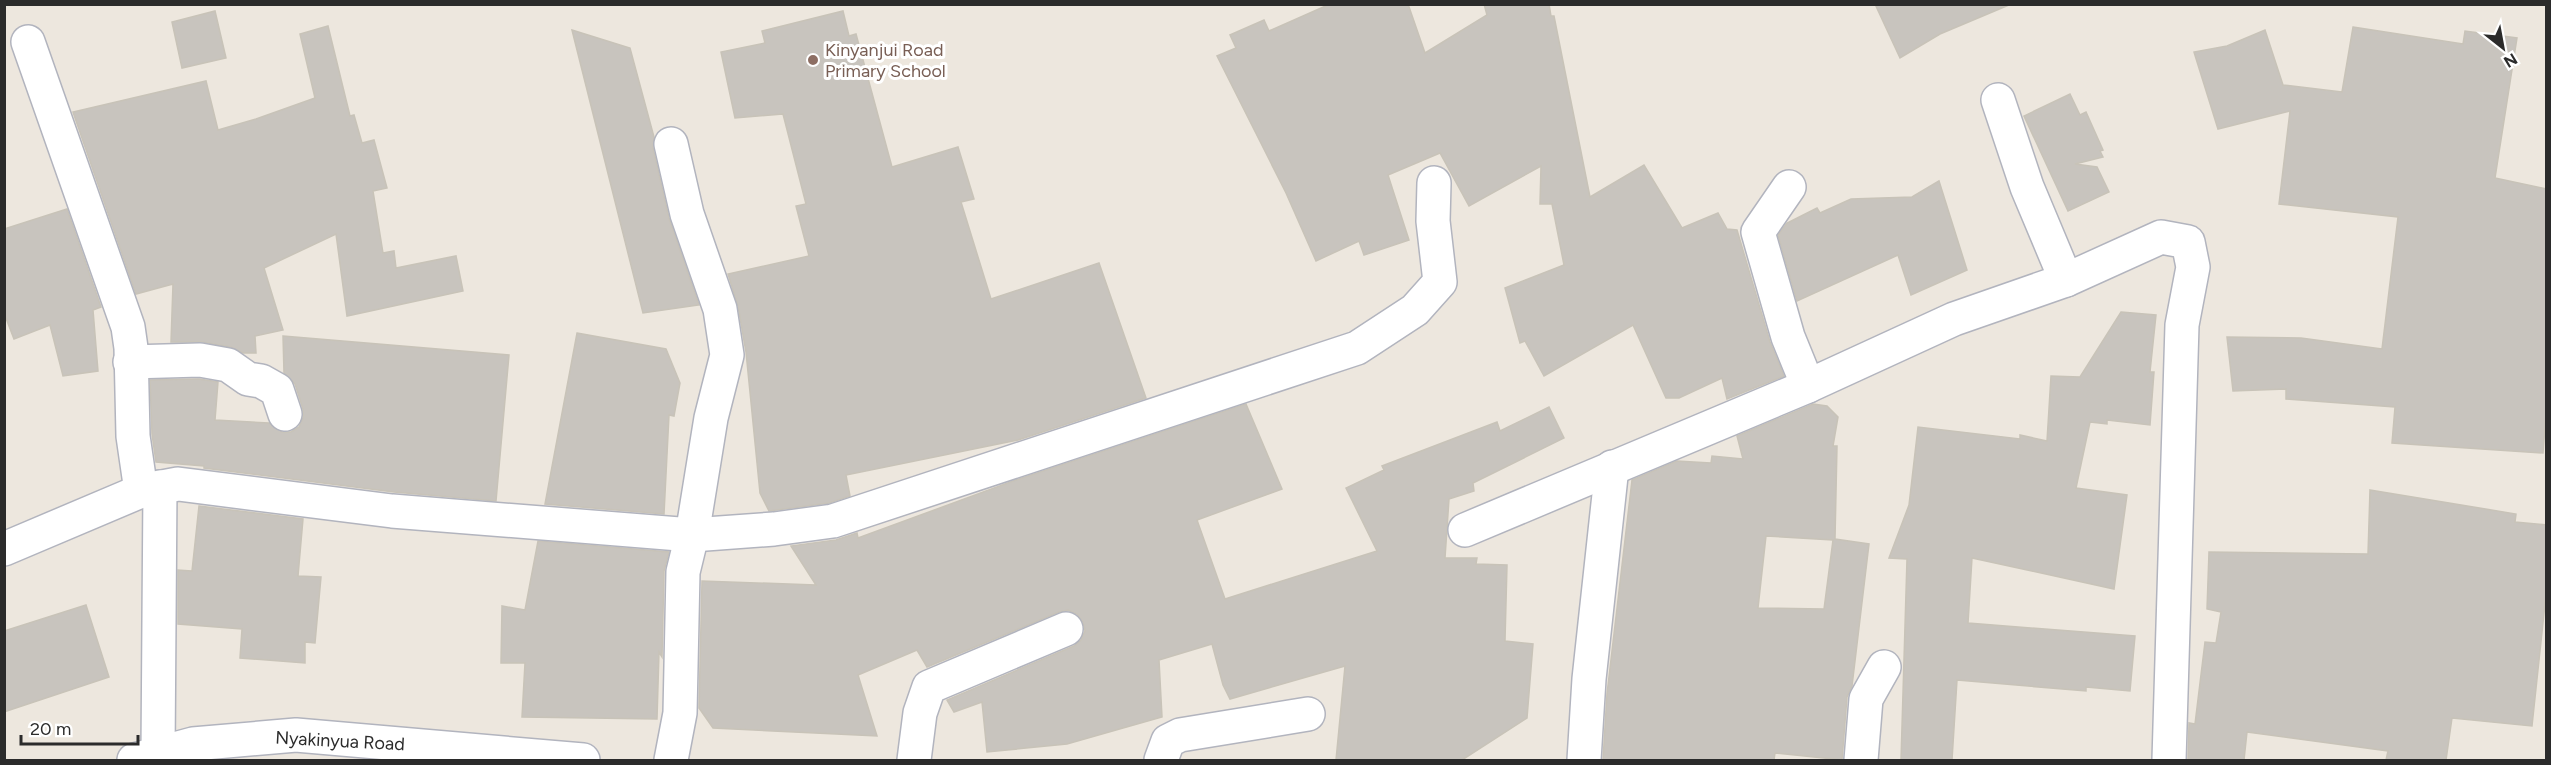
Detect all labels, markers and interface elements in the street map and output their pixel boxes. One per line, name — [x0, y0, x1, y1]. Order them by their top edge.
north arrow — [2473, 18, 2533, 78]
place label: Kinyanjui Road Primary School — [825, 39, 946, 82]
text: N — [2500, 49, 2521, 72]
marker: Kinyanjui Road Primary School — [806, 53, 820, 67]
scale bar — [21, 708, 138, 746]
text: 20 m — [30, 718, 71, 740]
street label: Nyakinyua Road — [275, 727, 405, 755]

